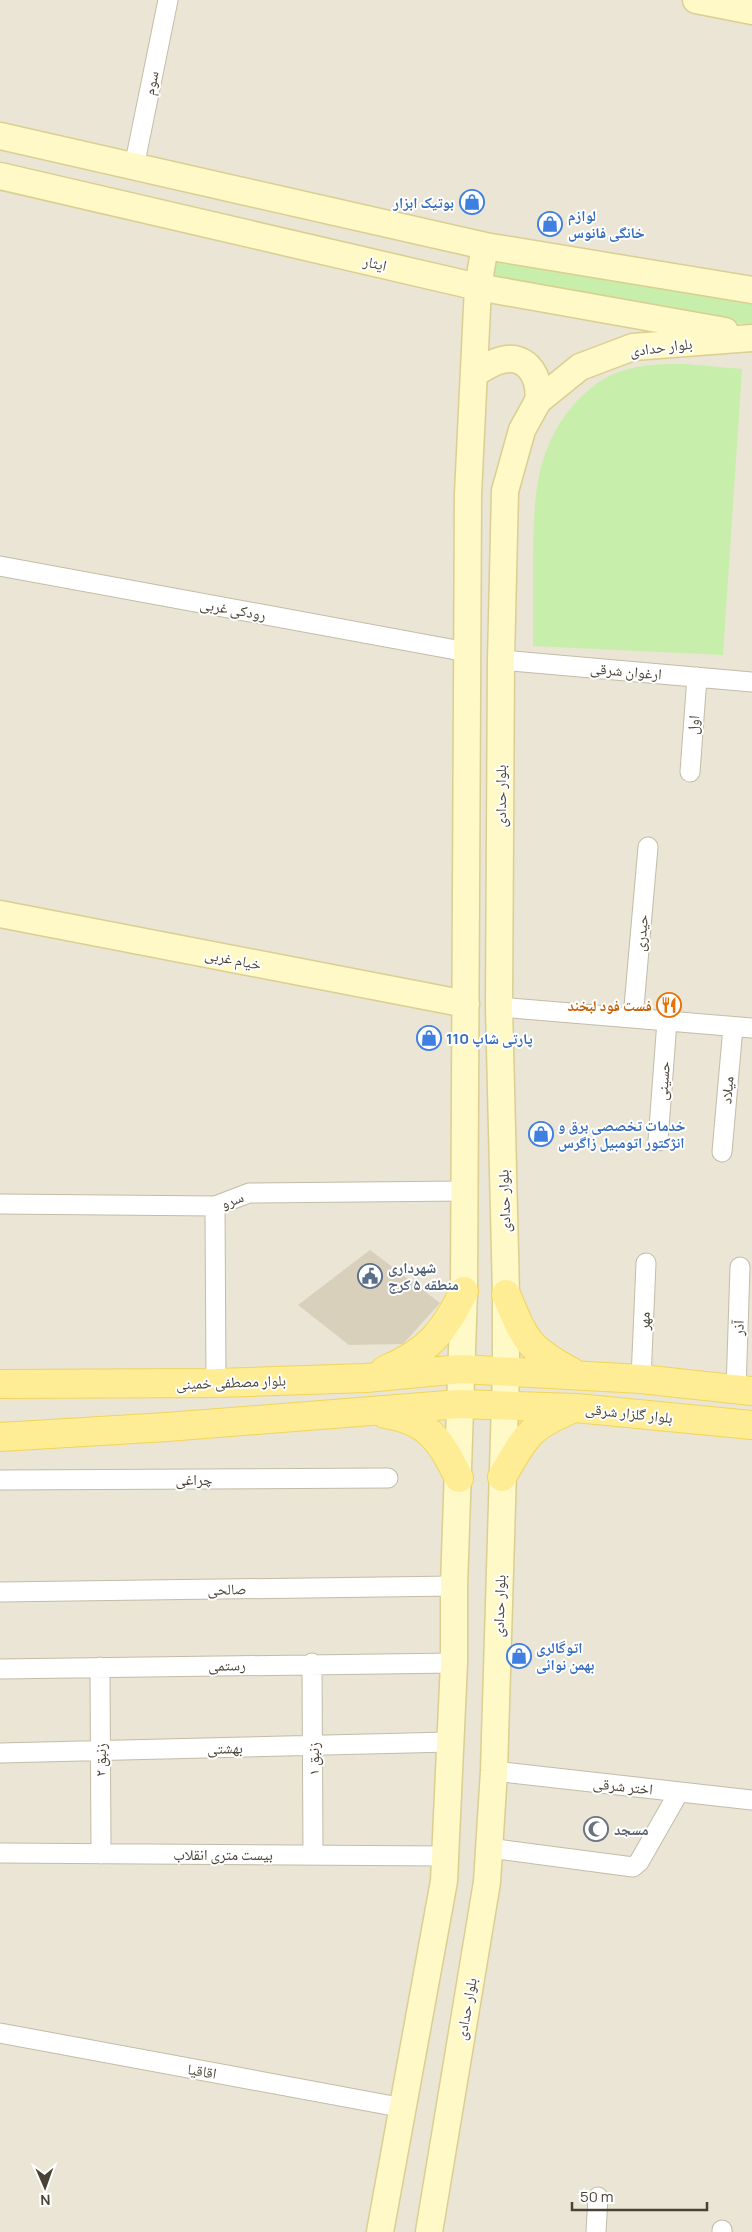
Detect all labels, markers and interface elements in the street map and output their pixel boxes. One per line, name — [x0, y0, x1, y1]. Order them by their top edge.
street label: سوم — [138, 69, 164, 97]
shop icon: بوتیک ابزار — [459, 189, 485, 215]
place label: بوتیک ابزار — [392, 192, 454, 213]
place label: لوازم خانگی فانوس — [568, 205, 645, 243]
shop icon: لوازم خانگی فانوس — [537, 211, 563, 237]
street label: ایثار — [360, 250, 389, 276]
street label: بلوار حدادی — [629, 333, 693, 361]
street label: رودکی غربی — [198, 593, 268, 625]
street label: ارغوان شرقی — [589, 657, 663, 685]
street label: اول — [682, 715, 704, 735]
street label: بلوار حدادی — [490, 765, 511, 827]
street label: حیدری — [629, 913, 653, 952]
street label: خیام غربی — [203, 943, 263, 975]
restaurant icon: فست فود لبخند — [656, 992, 682, 1018]
place label: فست فود لبخند — [567, 995, 652, 1016]
shop icon: پارتی شاپ 110 — [416, 1025, 442, 1051]
place label: پارتی شاپ 110 — [446, 1028, 533, 1049]
street label: حسینی — [651, 1060, 675, 1101]
street label: میلاد — [715, 1075, 739, 1105]
place label: خدمات تخصصی برق و انژکتور اتومبیل زاگرس — [558, 1115, 686, 1153]
shop icon: خدمات تخصصی برق و انژکتور اتومبیل زاگرس — [528, 1121, 554, 1147]
street label: بلوار حدادی — [492, 1169, 516, 1233]
street label: سرو — [218, 1186, 247, 1214]
place label: شهرداری منطقه ۵ کرج — [388, 1257, 459, 1295]
public building icon: شهرداری منطقه ۵ کرج — [357, 1263, 383, 1289]
street label: مهر — [633, 1311, 655, 1332]
street label: آذر — [727, 1319, 749, 1337]
street label: بلوار مصطفی خمینی — [176, 1370, 286, 1394]
street label: بلوار گلزار شرقی — [584, 1398, 674, 1428]
street label: چراغی — [175, 1469, 213, 1490]
street label: بلوار حدادی — [487, 1574, 511, 1638]
street label: صالحی — [207, 1578, 247, 1600]
place label: اتوگالری بهمن نوائی — [536, 1637, 594, 1675]
shop icon: اتوگالری بهمن نوائی — [506, 1643, 532, 1669]
street label: رستمی — [208, 1654, 246, 1676]
street label: بهشتی — [207, 1737, 243, 1759]
street label: زنبق ۱ — [303, 1742, 324, 1776]
street label: زنبق ۲ — [90, 1743, 111, 1777]
street label: اختر شرقی — [592, 1772, 654, 1800]
mosque icon: مسجد — [583, 1816, 609, 1842]
place label: مسجد — [614, 1819, 649, 1840]
street label: بیست متری انقلاب — [173, 1844, 273, 1865]
street label: بلوار حدادی — [450, 1976, 482, 2042]
street label: اقاقیا — [186, 2058, 218, 2084]
north arrow — [20, 2162, 70, 2212]
scale bar — [572, 2180, 707, 2212]
text: 50 m — [580, 2186, 614, 2207]
text: N — [40, 2191, 51, 2210]

